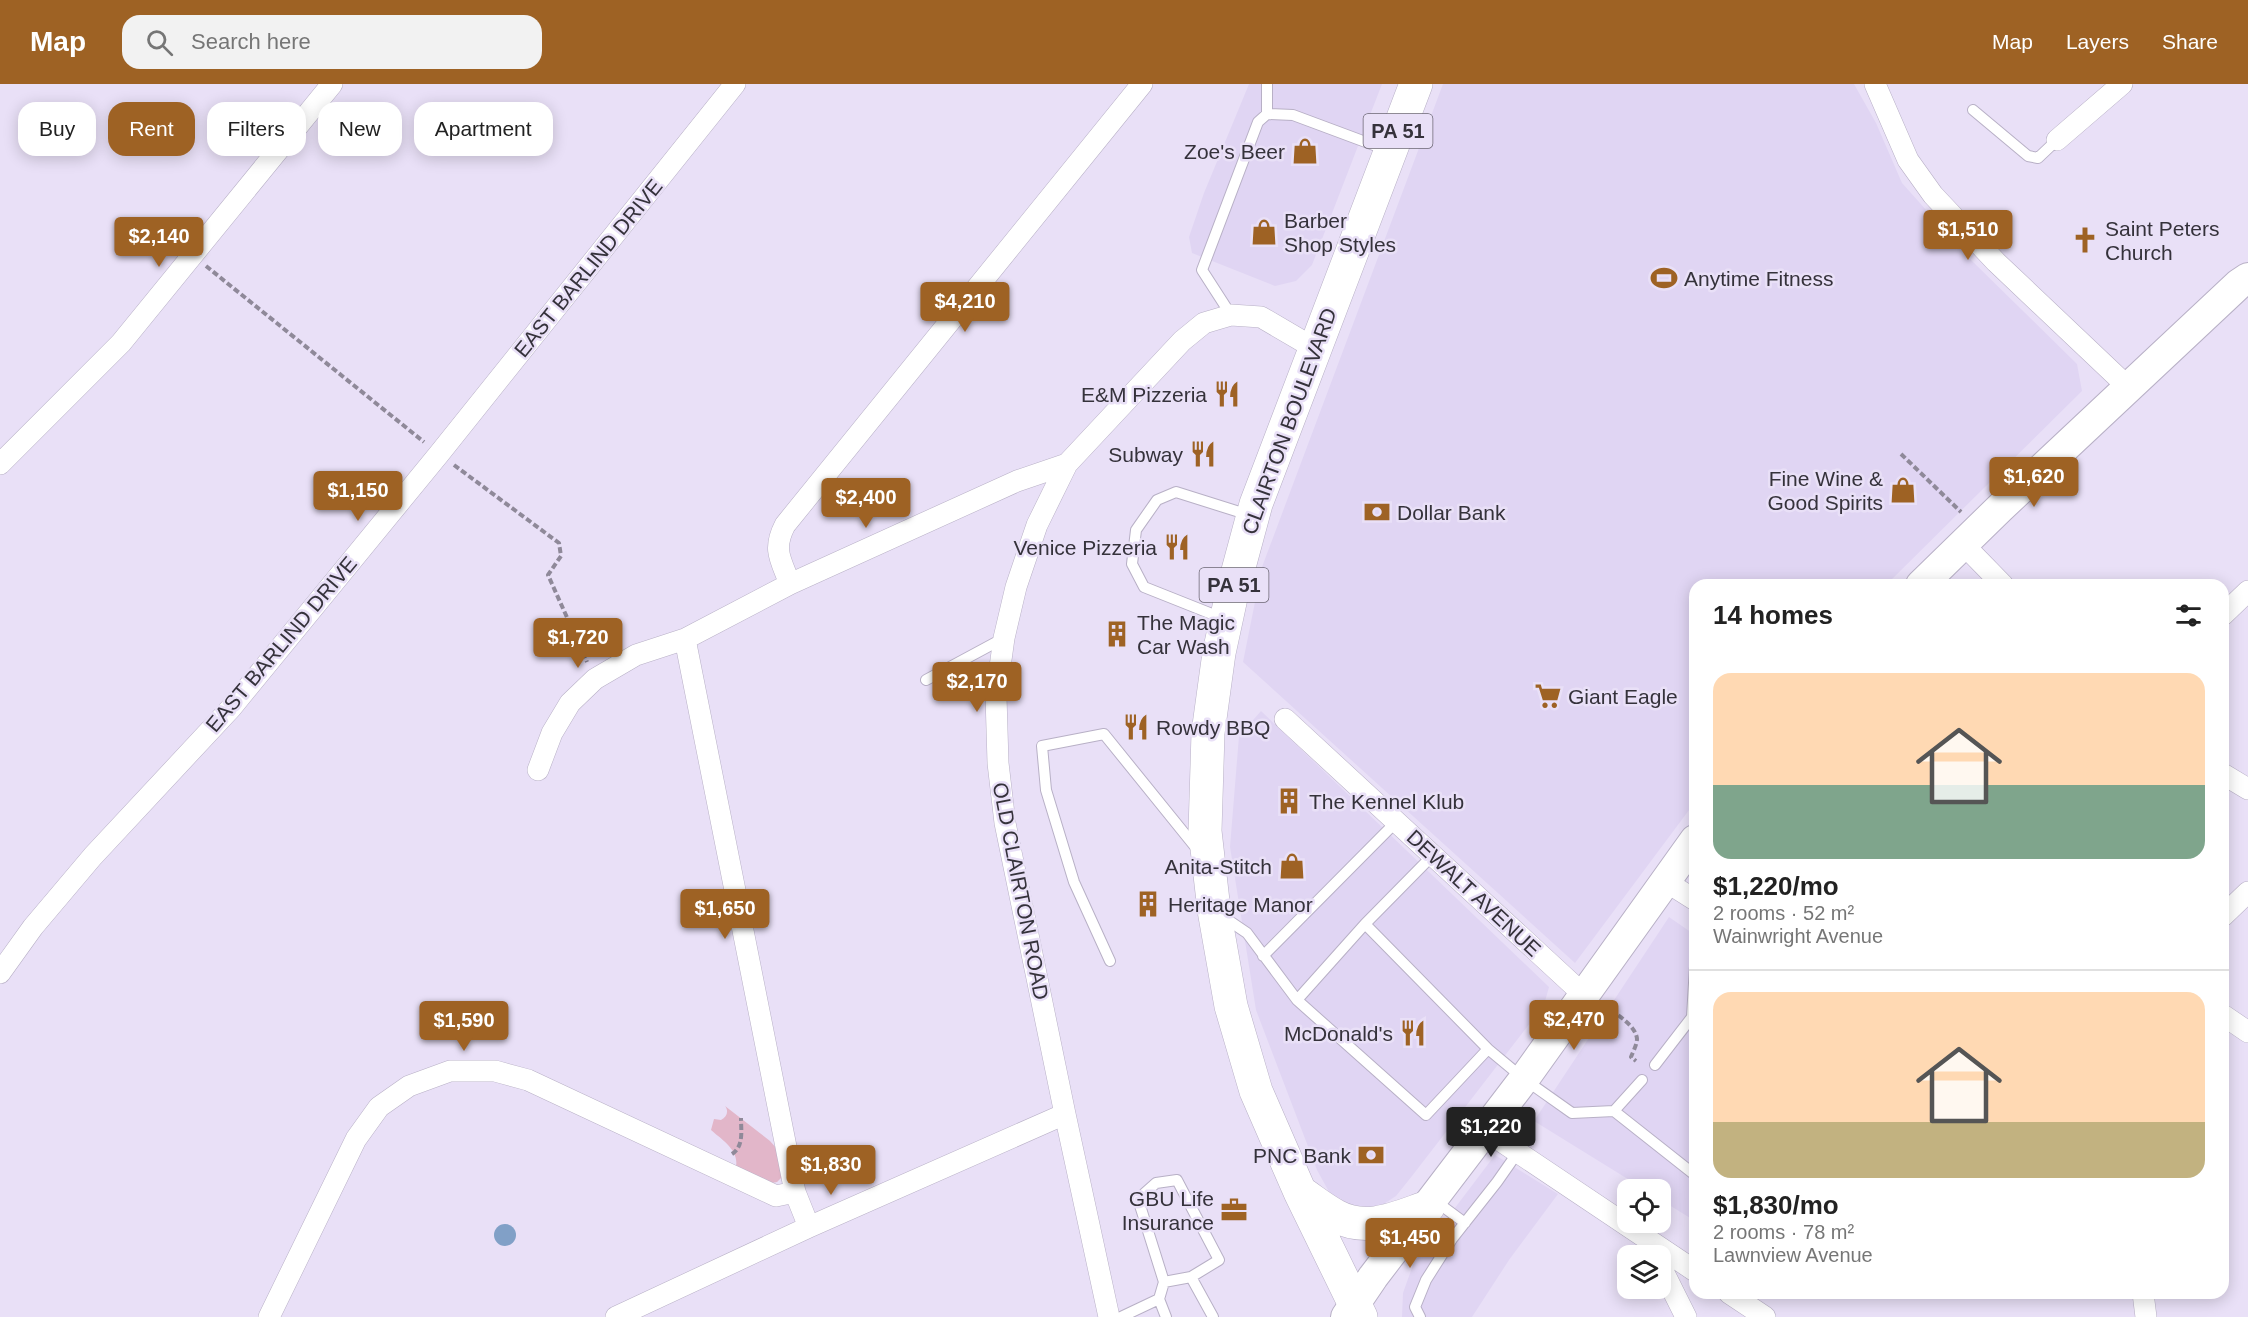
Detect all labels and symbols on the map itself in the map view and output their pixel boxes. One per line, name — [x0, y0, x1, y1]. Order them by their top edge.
road number: PA 51 — [1364, 114, 1432, 148]
shop icon: Zoe's Beer — [1290, 136, 1320, 166]
place label: Zoe's Beer — [1184, 140, 1285, 163]
street label: EAST BARLIND DRIVE — [509, 175, 667, 361]
place label: Barber Shop Styles — [1284, 209, 1396, 256]
pin: $1,510 — [1919, 210, 2017, 261]
pin: $2,140 — [110, 217, 208, 268]
shop icon: Barber Shop Styles — [1249, 217, 1279, 247]
place label: Saint Peters Church — [2105, 217, 2219, 264]
church icon: Saint Peters Church — [2070, 225, 2100, 255]
sports icon: Anytime Fitness — [1649, 263, 1679, 293]
place label: Anytime Fitness — [1684, 267, 1833, 290]
pin: $4,210 — [916, 282, 1014, 333]
street label: CLAIRTON BOULEVARD — [1237, 305, 1341, 537]
restaurant icon: E&M Pizzeria — [1212, 379, 1242, 409]
place label: E&M Pizzeria — [1081, 383, 1207, 406]
restaurant icon: Subway — [1188, 439, 1218, 469]
place label: Subway — [1108, 443, 1183, 466]
pin: $1,620 — [1985, 457, 2083, 508]
place label: Fine Wine & Good Spirits — [1767, 467, 1883, 514]
pin: $1,150 — [309, 471, 407, 522]
shop icon: Fine Wine & Good Spirits — [1888, 475, 1918, 505]
pin: $2,400 — [817, 478, 915, 529]
bank icon: Dollar Bank — [1362, 497, 1392, 527]
place label: Dollar Bank — [1397, 501, 1506, 524]
restaurant icon: Venice Pizzeria — [1162, 532, 1192, 562]
place label: Venice Pizzeria — [1013, 536, 1157, 559]
street label: EAST BARLIND DRIVE — [201, 552, 361, 736]
road number: PA 51 — [1200, 568, 1268, 602]
place label: The Magic Car Wash — [1137, 611, 1235, 658]
pin: $1,720 — [529, 618, 627, 669]
building icon: The Magic Car Wash — [1102, 619, 1132, 649]
pin: $2,170 — [928, 662, 1026, 713]
supermarket icon: Giant Eagle — [1533, 681, 1563, 711]
place label: Giant Eagle — [1568, 685, 1678, 708]
restaurant icon: Rowdy BBQ — [1121, 712, 1151, 742]
place label: Rowdy BBQ — [1156, 716, 1270, 739]
street label: OLD CLAIRTON ROAD — [989, 780, 1053, 1002]
building icon: The Kennel Klub — [1274, 786, 1304, 816]
place label: The Kennel Klub — [1309, 790, 1464, 813]
street label: DEWALT AVENUE — [1402, 825, 1546, 961]
shop icon: Anita-Stitch — [1277, 851, 1307, 881]
place label: Anita-Stitch — [1165, 855, 1272, 878]
pin: $1,650 — [676, 889, 774, 940]
building icon: Heritage Manor — [1133, 889, 1163, 919]
place label: Heritage Manor — [1168, 893, 1313, 916]
pin: $2,470 — [1525, 1000, 1623, 1051]
pin: $1,590 — [415, 1001, 513, 1052]
restaurant icon: McDonald's — [1398, 1018, 1428, 1048]
place label: McDonald's — [1284, 1022, 1393, 1045]
pin: $1,220 — [1442, 1107, 1540, 1158]
bank icon: PNC Bank — [1356, 1140, 1386, 1170]
place label: PNC Bank — [1253, 1144, 1351, 1167]
pin: $1,830 — [782, 1145, 880, 1196]
place label: GBU Life Insurance — [1122, 1187, 1214, 1234]
office icon: GBU Life Insurance — [1219, 1195, 1249, 1225]
pin: $1,450 — [1361, 1218, 1459, 1269]

